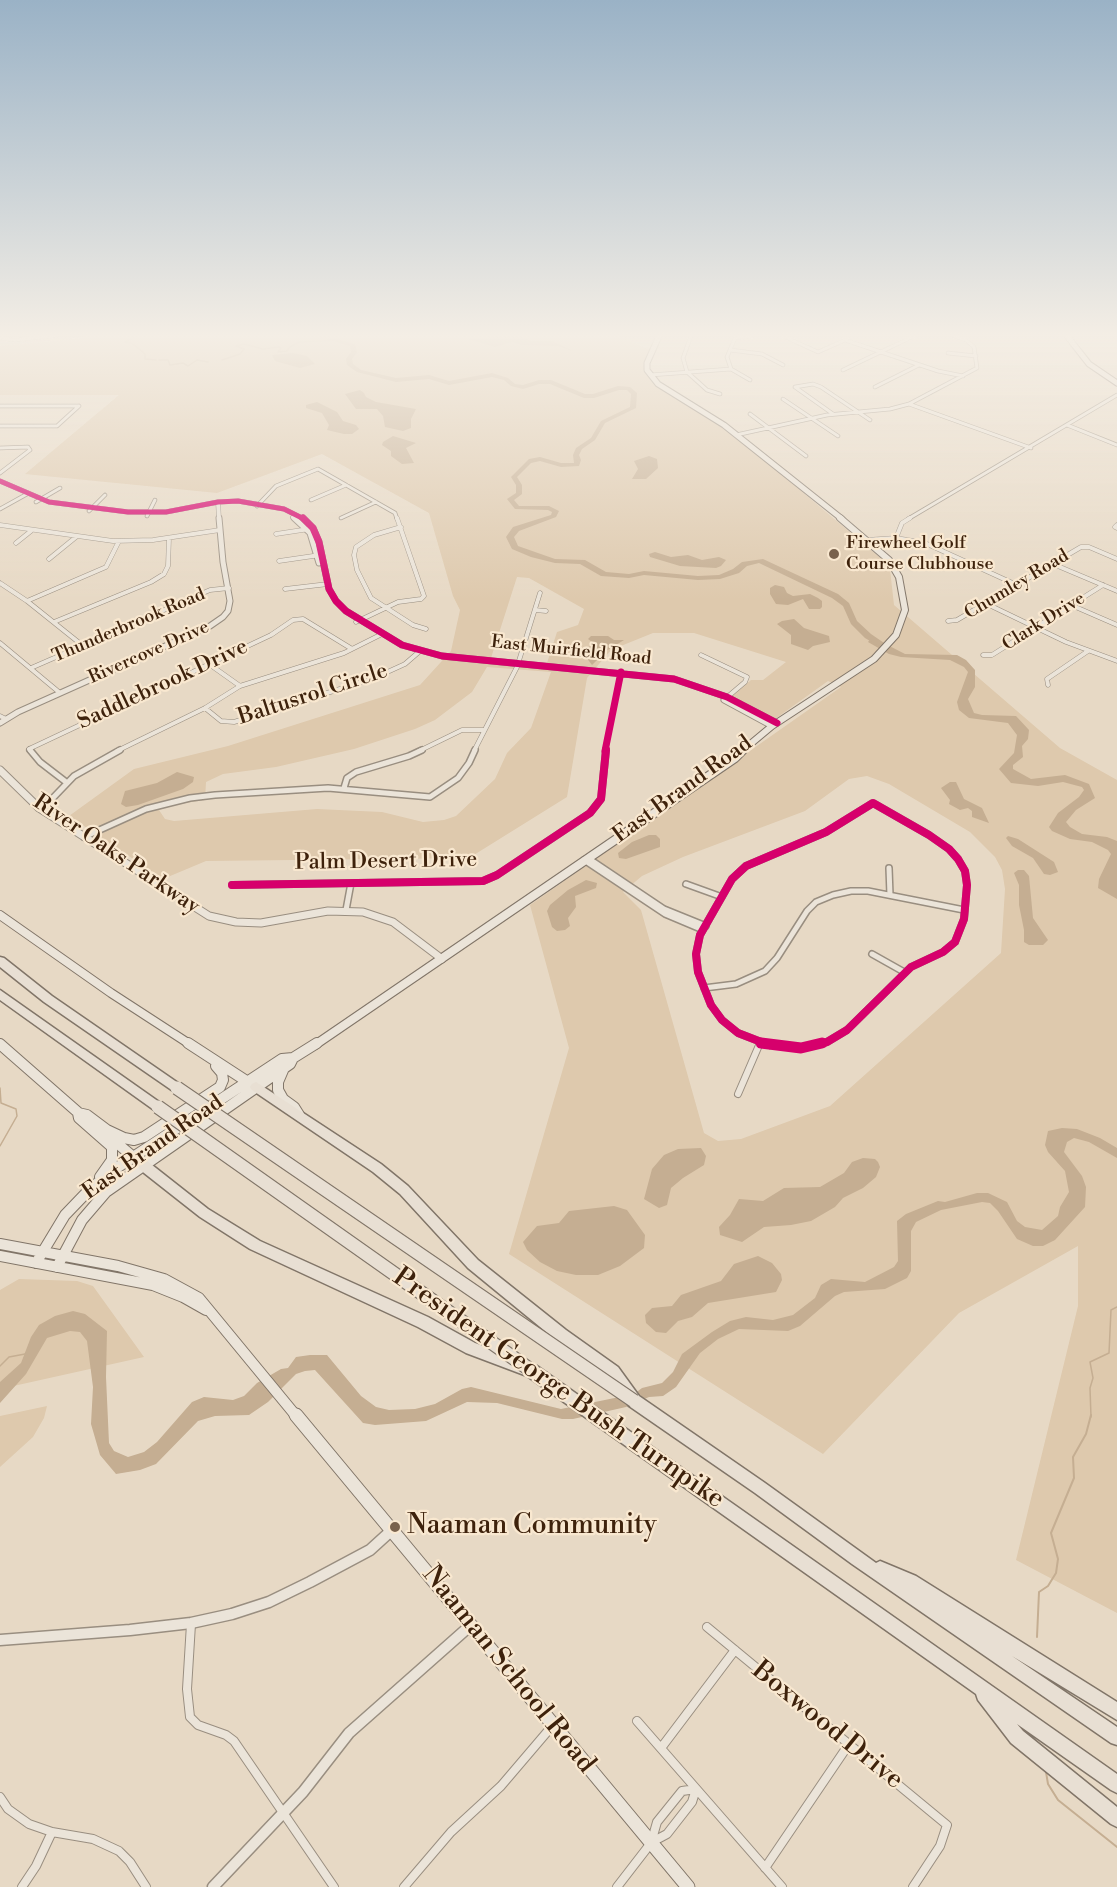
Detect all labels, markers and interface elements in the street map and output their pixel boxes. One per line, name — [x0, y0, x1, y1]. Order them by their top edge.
place label: Firewheel Golf Course Clubhouse — [846, 533, 993, 576]
street label: Chumley Road — [961, 545, 1073, 625]
marker: Firewheel Golf Course Clubhouse — [827, 547, 841, 561]
street label: Thunderbrook Road — [49, 584, 209, 668]
street label: Clark Drive — [999, 588, 1089, 656]
street label: Rivercove Drive — [85, 617, 213, 689]
street label: East Muirfield Road — [490, 632, 652, 670]
street label: Saddlebrook Drive — [74, 634, 252, 736]
street label: Baltusrol Circle — [235, 658, 391, 732]
street label: East Brand Road — [608, 731, 758, 849]
street label: River Oaks Parkway — [27, 789, 205, 921]
street label: Palm Desert Drive — [294, 847, 478, 877]
street label: East Brand Road — [78, 1090, 228, 1206]
street label: President George Bush Turnpike — [386, 1262, 730, 1516]
place label: Naaman Community — [407, 1511, 657, 1543]
marker: Naaman Community — [388, 1520, 402, 1534]
street label: Naaman School Road — [414, 1560, 602, 1780]
street label: Boxwood Drive — [745, 1655, 909, 1797]

